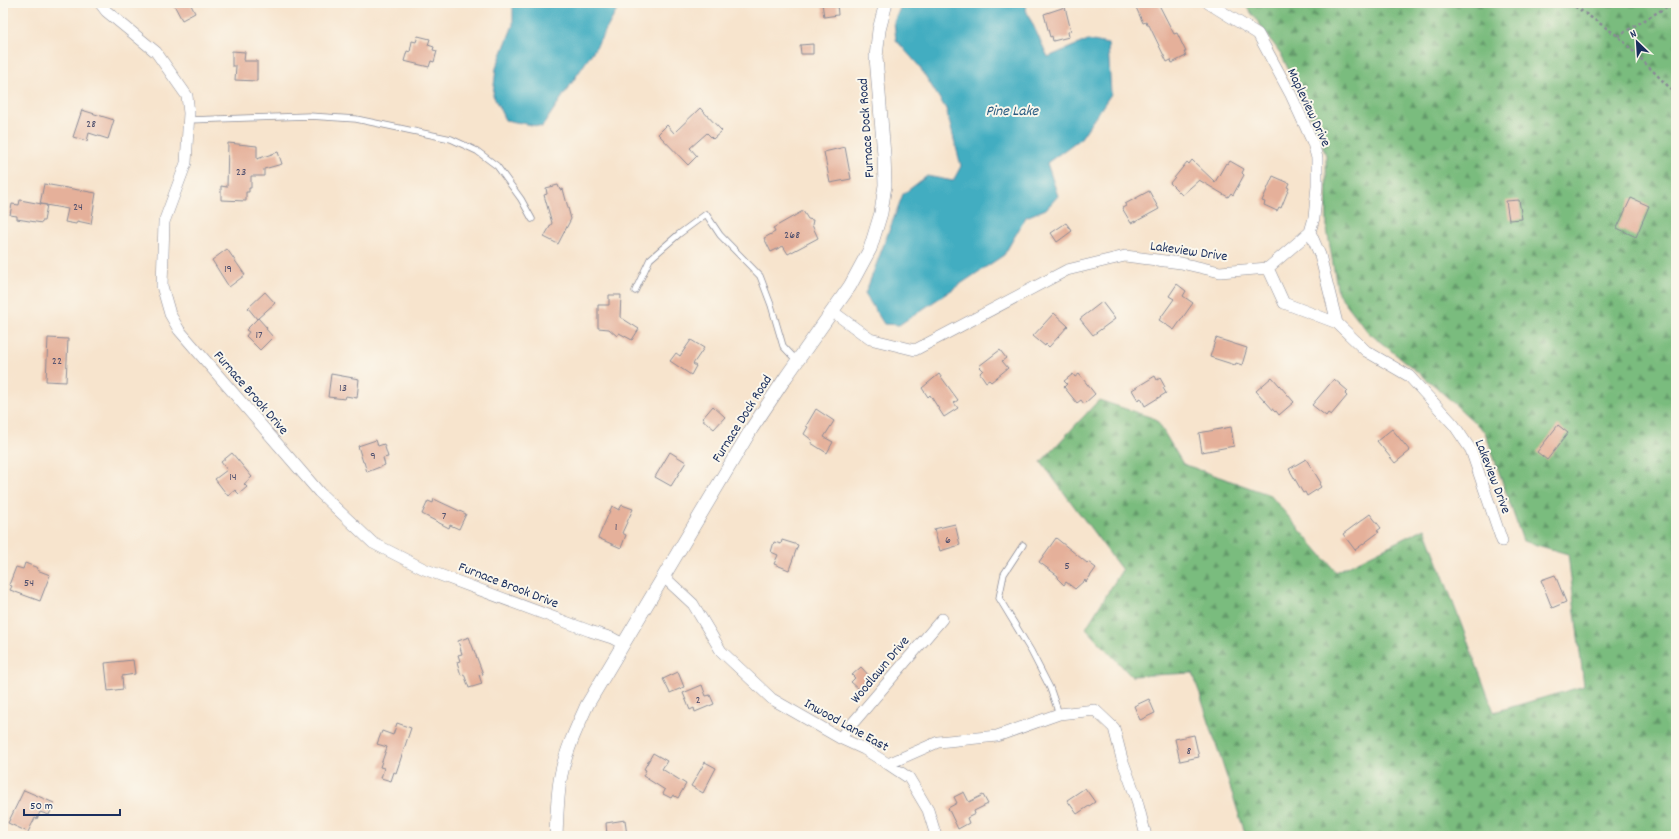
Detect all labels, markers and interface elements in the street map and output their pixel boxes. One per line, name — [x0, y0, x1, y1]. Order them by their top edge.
north arrow — [1617, 22, 1657, 62]
text: N — [1628, 26, 1640, 43]
street label: Mapleview Drive — [1281, 65, 1335, 150]
street label: Furnace Dock Road — [854, 77, 880, 178]
water label: Pine Lake — [986, 101, 1040, 123]
house number: 28 — [86, 116, 96, 133]
house number: 23 — [236, 164, 246, 181]
house number: 24 — [73, 199, 83, 216]
house number: 268 — [784, 227, 800, 244]
street label: Lakeview Drive — [1149, 237, 1229, 267]
house number: 19 — [224, 261, 232, 278]
house number: 17 — [255, 327, 263, 344]
street label: Furnace Brook Drive — [208, 347, 293, 440]
house number: 22 — [52, 353, 62, 370]
street label: Furnace Dock Road — [708, 371, 778, 467]
house number: 13 — [339, 380, 347, 397]
street label: Lakeview Drive — [1469, 437, 1515, 517]
house number: 9 — [370, 448, 376, 465]
house number: 14 — [229, 469, 237, 486]
house number: 7 — [442, 508, 447, 525]
house number: 1 — [615, 519, 617, 536]
house number: 6 — [945, 532, 951, 549]
street label: Furnace Brook Drive — [455, 558, 561, 614]
house number: 5 — [1064, 558, 1070, 575]
house number: 54 — [24, 575, 34, 592]
street label: Woodlawn Drive — [846, 632, 915, 708]
house number: 2 — [695, 692, 701, 709]
street label: Inwood Lane East — [800, 694, 892, 757]
house number: 8 — [1187, 743, 1192, 760]
scale bar — [24, 791, 120, 817]
text: 50 m — [30, 798, 53, 815]

